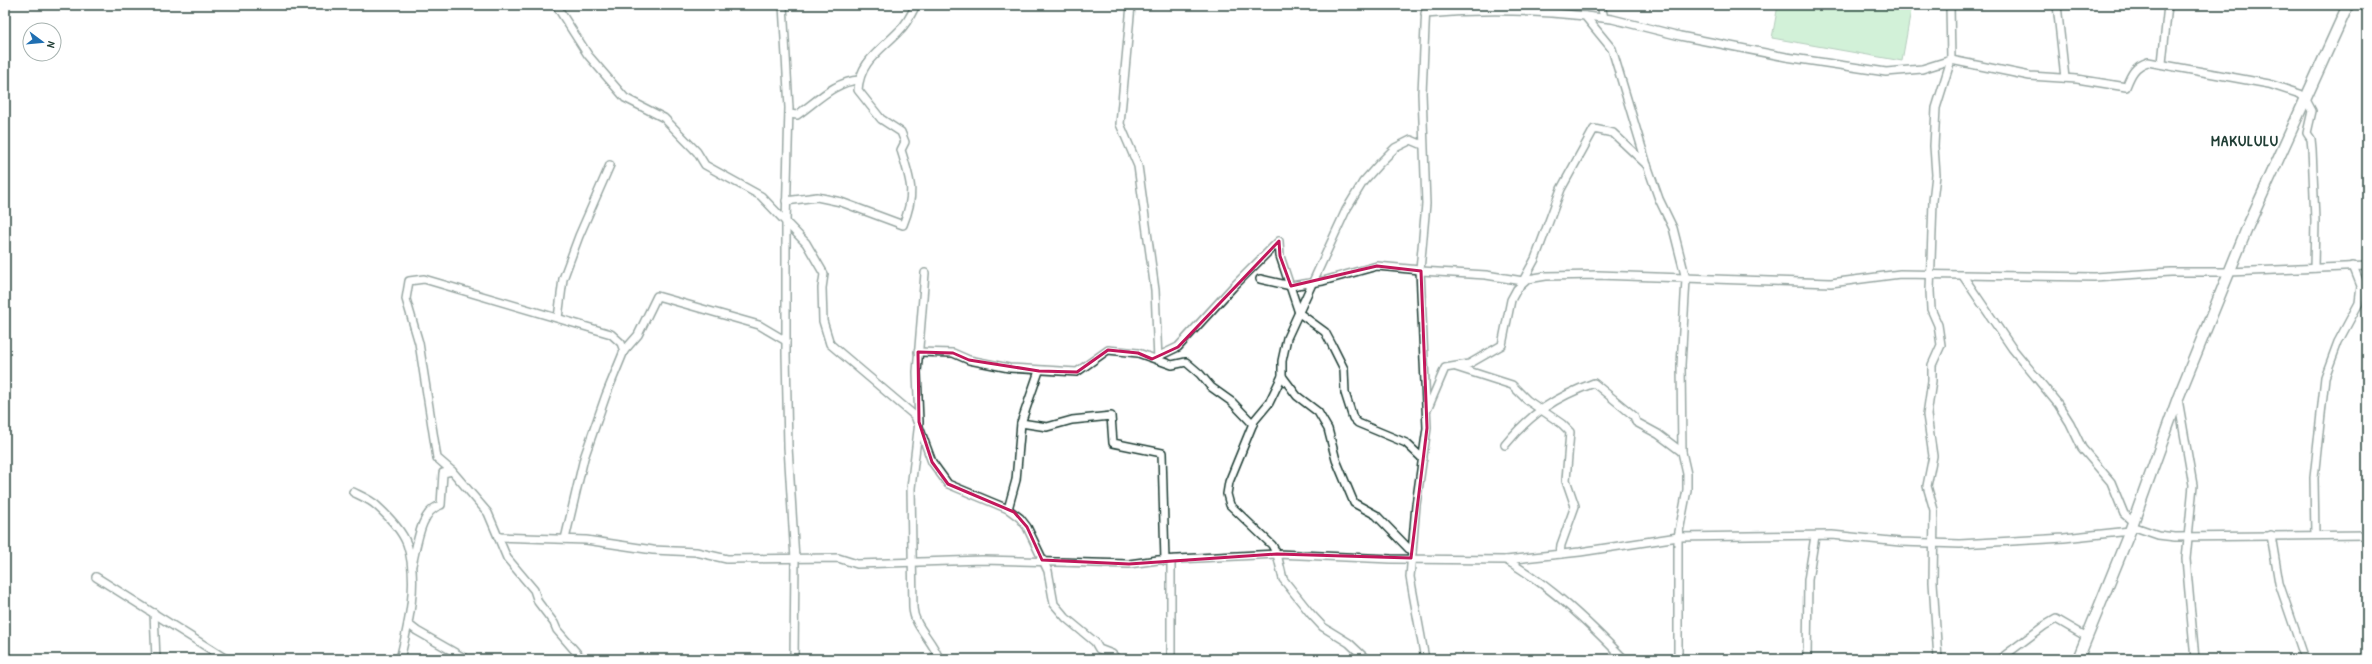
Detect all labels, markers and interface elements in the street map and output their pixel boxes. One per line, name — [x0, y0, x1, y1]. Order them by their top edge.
north arrow — [22, 22, 62, 62]
text: N — [44, 40, 59, 50]
district label: MAKULULU — [2211, 130, 2279, 151]

